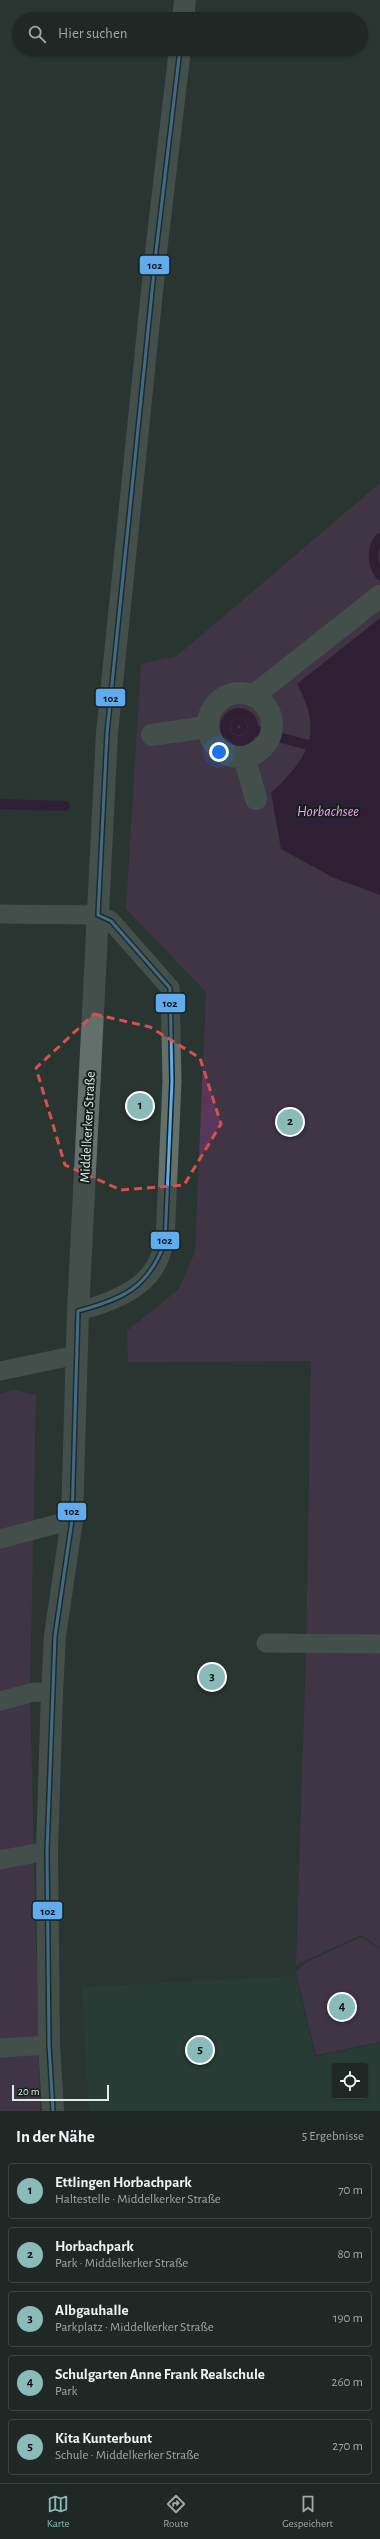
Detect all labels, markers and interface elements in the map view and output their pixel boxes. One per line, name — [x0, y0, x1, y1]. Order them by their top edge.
search box — [12, 12, 368, 56]
icon: search — [26, 23, 48, 45]
text: Hier suchen — [58, 26, 128, 41]
line badge: 102 — [139, 255, 170, 275]
text: 102 — [148, 260, 162, 271]
line badge: 102 — [95, 688, 126, 707]
text: 102 — [104, 693, 118, 704]
your location — [209, 742, 229, 762]
water label: Horbachsee — [297, 804, 359, 819]
line badge: 102 — [155, 993, 186, 1013]
text: 102 — [163, 998, 177, 1009]
street label: Middelkerker Straße — [78, 1071, 98, 1183]
pin: 1 — [127, 1091, 153, 1121]
pin: 2 — [277, 1107, 303, 1137]
line badge: 102 — [150, 1231, 180, 1250]
text: 102 — [158, 1235, 172, 1246]
line badge: 102 — [57, 1502, 87, 1521]
text: 102 — [65, 1506, 79, 1517]
pin: 3 — [199, 1662, 225, 1692]
line badge: 102 — [32, 1901, 63, 1920]
text: 102 — [41, 1906, 55, 1917]
pin: 4 — [329, 1992, 355, 2022]
pin: 5 — [187, 2035, 213, 2065]
map controls — [332, 2063, 368, 2099]
button: locate — [332, 2063, 368, 2099]
scale bar — [12, 2083, 109, 2102]
text: 20 m — [18, 2086, 39, 2097]
text: In der Nähe — [16, 2128, 95, 2145]
text: 5 Ergebnisse — [302, 2130, 364, 2143]
text: Ettlingen Horbachpark — [55, 2175, 192, 2190]
text: 1 — [28, 2184, 32, 2197]
text: 70 m — [338, 2184, 363, 2197]
text: Haltestelle · Middelkerker Straße — [55, 2193, 221, 2206]
text: Horbachpark — [55, 2239, 134, 2254]
text: 2 — [27, 2248, 33, 2261]
text: 80 m — [337, 2248, 363, 2261]
text: Park · Middelkerker Straße — [55, 2257, 188, 2270]
text: Albgauhalle — [55, 2303, 128, 2318]
text: 3 — [27, 2312, 33, 2325]
text: 190 m — [333, 2312, 363, 2325]
text: Parkplatz · Middelkerker Straße — [55, 2321, 214, 2334]
text: Schulgarten Anne Frank Realschule — [55, 2367, 265, 2382]
text: 4 — [27, 2376, 33, 2389]
text: 260 m — [332, 2376, 363, 2389]
text: Park — [55, 2385, 77, 2398]
text: Kita Kunterbunt — [55, 2431, 152, 2446]
text: 5 — [27, 2440, 33, 2453]
text: 270 m — [332, 2440, 363, 2453]
text: Schule · Middelkerker Straße — [55, 2449, 199, 2462]
tab: Karte — [47, 2493, 70, 2530]
tab: Route — [163, 2493, 189, 2530]
tab: Gespeichert — [282, 2493, 333, 2530]

